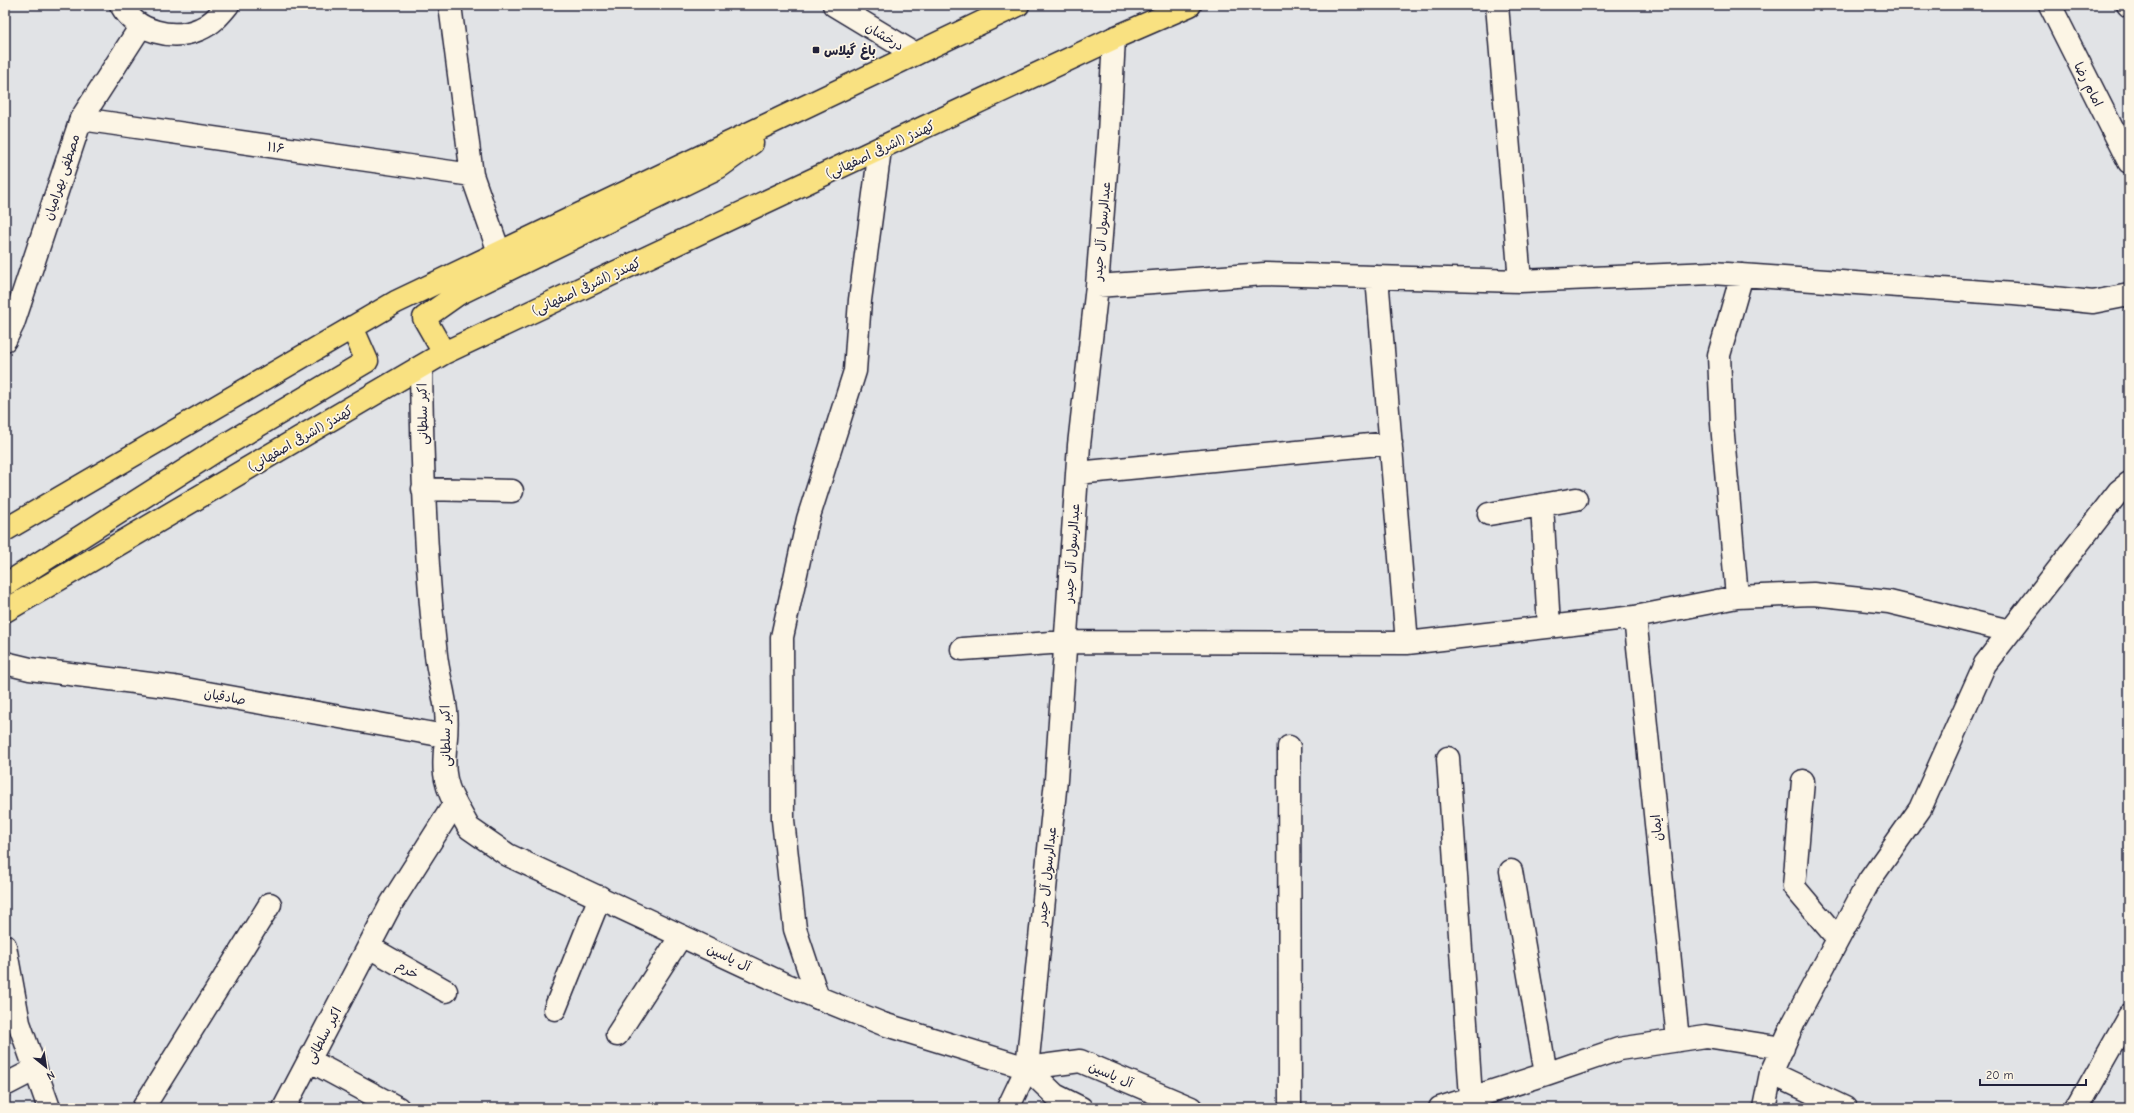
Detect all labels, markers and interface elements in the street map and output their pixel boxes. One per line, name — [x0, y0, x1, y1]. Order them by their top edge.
street label: درخشان — [862, 19, 907, 55]
place label: باغ گیلاس — [824, 42, 876, 60]
marker: باغ گیلاس — [811, 45, 821, 55]
street label: امام رضا — [2068, 60, 2106, 110]
street label: کهندژ (اشرفی اصفهانی) — [823, 117, 938, 183]
street label: مصطفی بهرامیان — [40, 132, 84, 223]
street label: ۱۱۶ — [266, 139, 286, 156]
street label: عبدالرسول آل حیدر — [1090, 181, 1114, 282]
street label: کهندژ (اشرفی اصفهانی) — [529, 254, 644, 320]
street label: اکبر سلطانی — [414, 383, 433, 445]
street label: کهندژ (اشرفی اصفهانی) — [245, 401, 357, 476]
street label: عبدالرسول آل حیدر — [1060, 503, 1083, 604]
street label: صادقیان — [203, 685, 247, 709]
street label: اکبر سلطانی — [437, 705, 456, 767]
street label: ایمان — [1648, 814, 1666, 842]
street label: عبدالرسول آل حیدر — [1034, 826, 1060, 927]
street label: آل یاسین — [704, 941, 754, 975]
street label: خرم — [393, 957, 422, 984]
street label: اکبر سلطانی — [302, 1005, 346, 1067]
north arrow — [26, 1047, 66, 1087]
street label: آل یاسین — [1086, 1059, 1136, 1092]
scale bar — [1980, 1061, 2086, 1087]
text: N — [44, 1068, 57, 1083]
text: 20 m — [1986, 1068, 2014, 1082]

